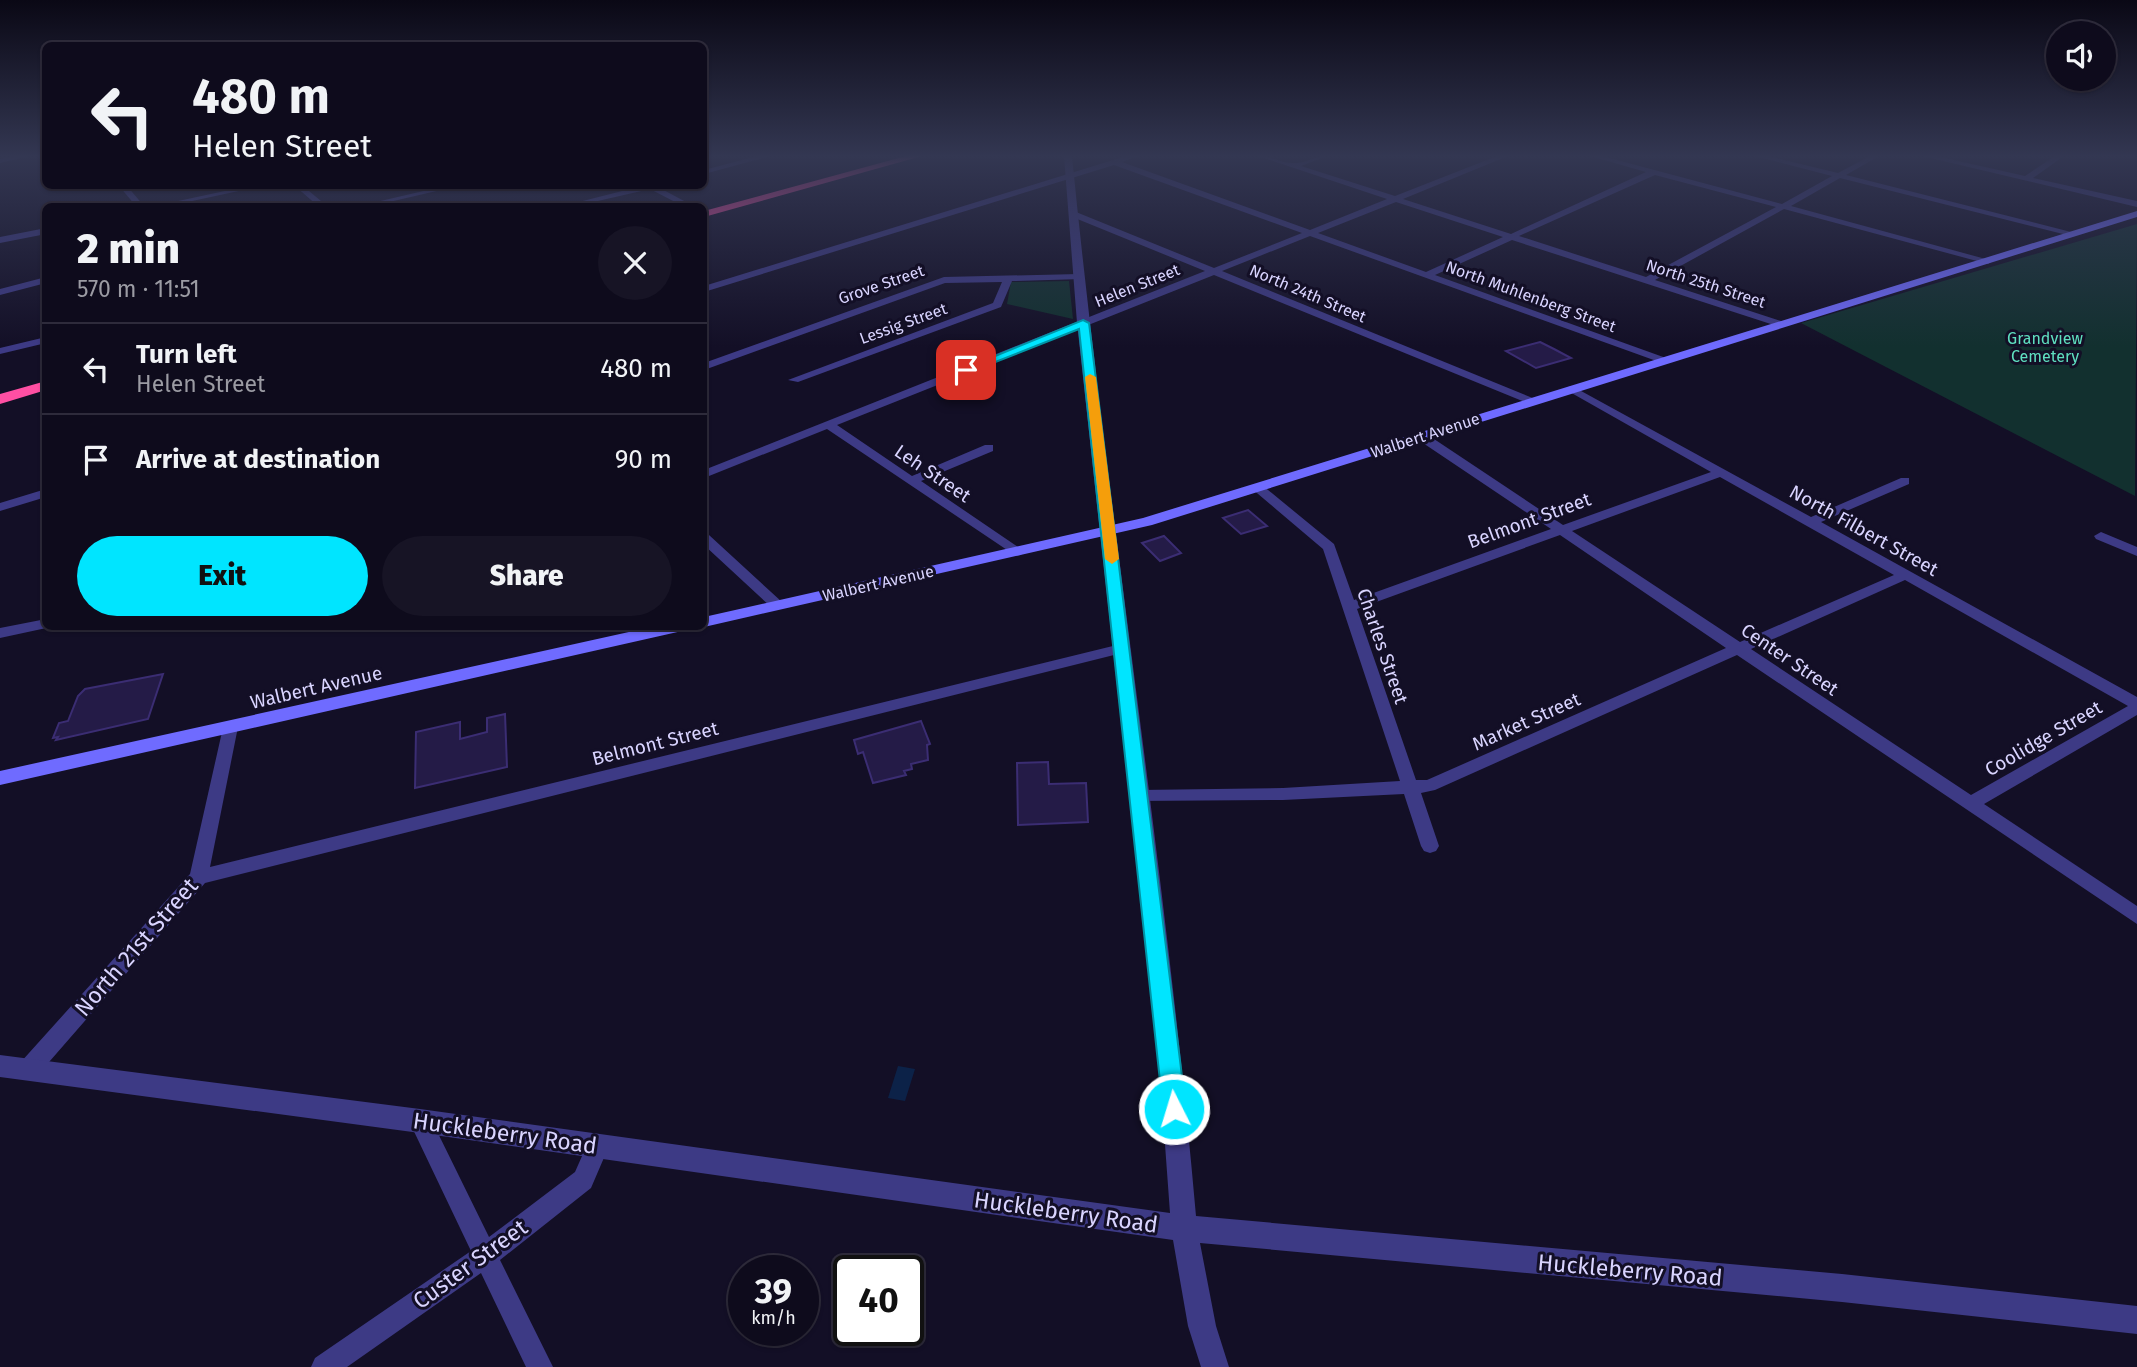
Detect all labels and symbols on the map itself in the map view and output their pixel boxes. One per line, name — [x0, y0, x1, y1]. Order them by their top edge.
street label: North 25th Street — [1644, 255, 1768, 312]
street label: North Muhlenberg Street — [1443, 257, 1619, 336]
street label: Helen Street — [1092, 260, 1183, 311]
street label: North 24th Street — [1247, 260, 1369, 327]
street label: Grove Street — [836, 261, 927, 308]
street label: Lessig Street — [857, 299, 950, 348]
park label: Grandview Cemetery — [2007, 329, 2083, 366]
pin — [936, 340, 996, 400]
street label: Walbert Avenue — [1368, 409, 1482, 462]
street label: Leh Street — [890, 440, 975, 507]
street label: North Filbert Street — [1785, 480, 1942, 581]
street label: Belmont Street — [1464, 487, 1594, 553]
street label: Walbert Avenue — [821, 561, 936, 606]
street label: Charles Street — [1352, 585, 1413, 707]
street label: Center Street — [1737, 618, 1843, 701]
street label: Walbert Avenue — [248, 661, 384, 714]
street label: Market Street — [1469, 687, 1584, 756]
street label: Coolidge Street — [1981, 696, 2106, 781]
street label: Belmont Street — [590, 717, 721, 770]
street label: North 21st Street — [68, 872, 204, 1022]
position arrow — [1137, 1072, 1211, 1146]
street label: Huckleberry Road — [411, 1106, 599, 1160]
street label: Huckleberry Road — [972, 1185, 1160, 1239]
street label: Custer Street — [407, 1213, 533, 1315]
street label: Huckleberry Road — [1536, 1248, 1724, 1292]
speed limit sign: 40 — [833, 1255, 924, 1346]

